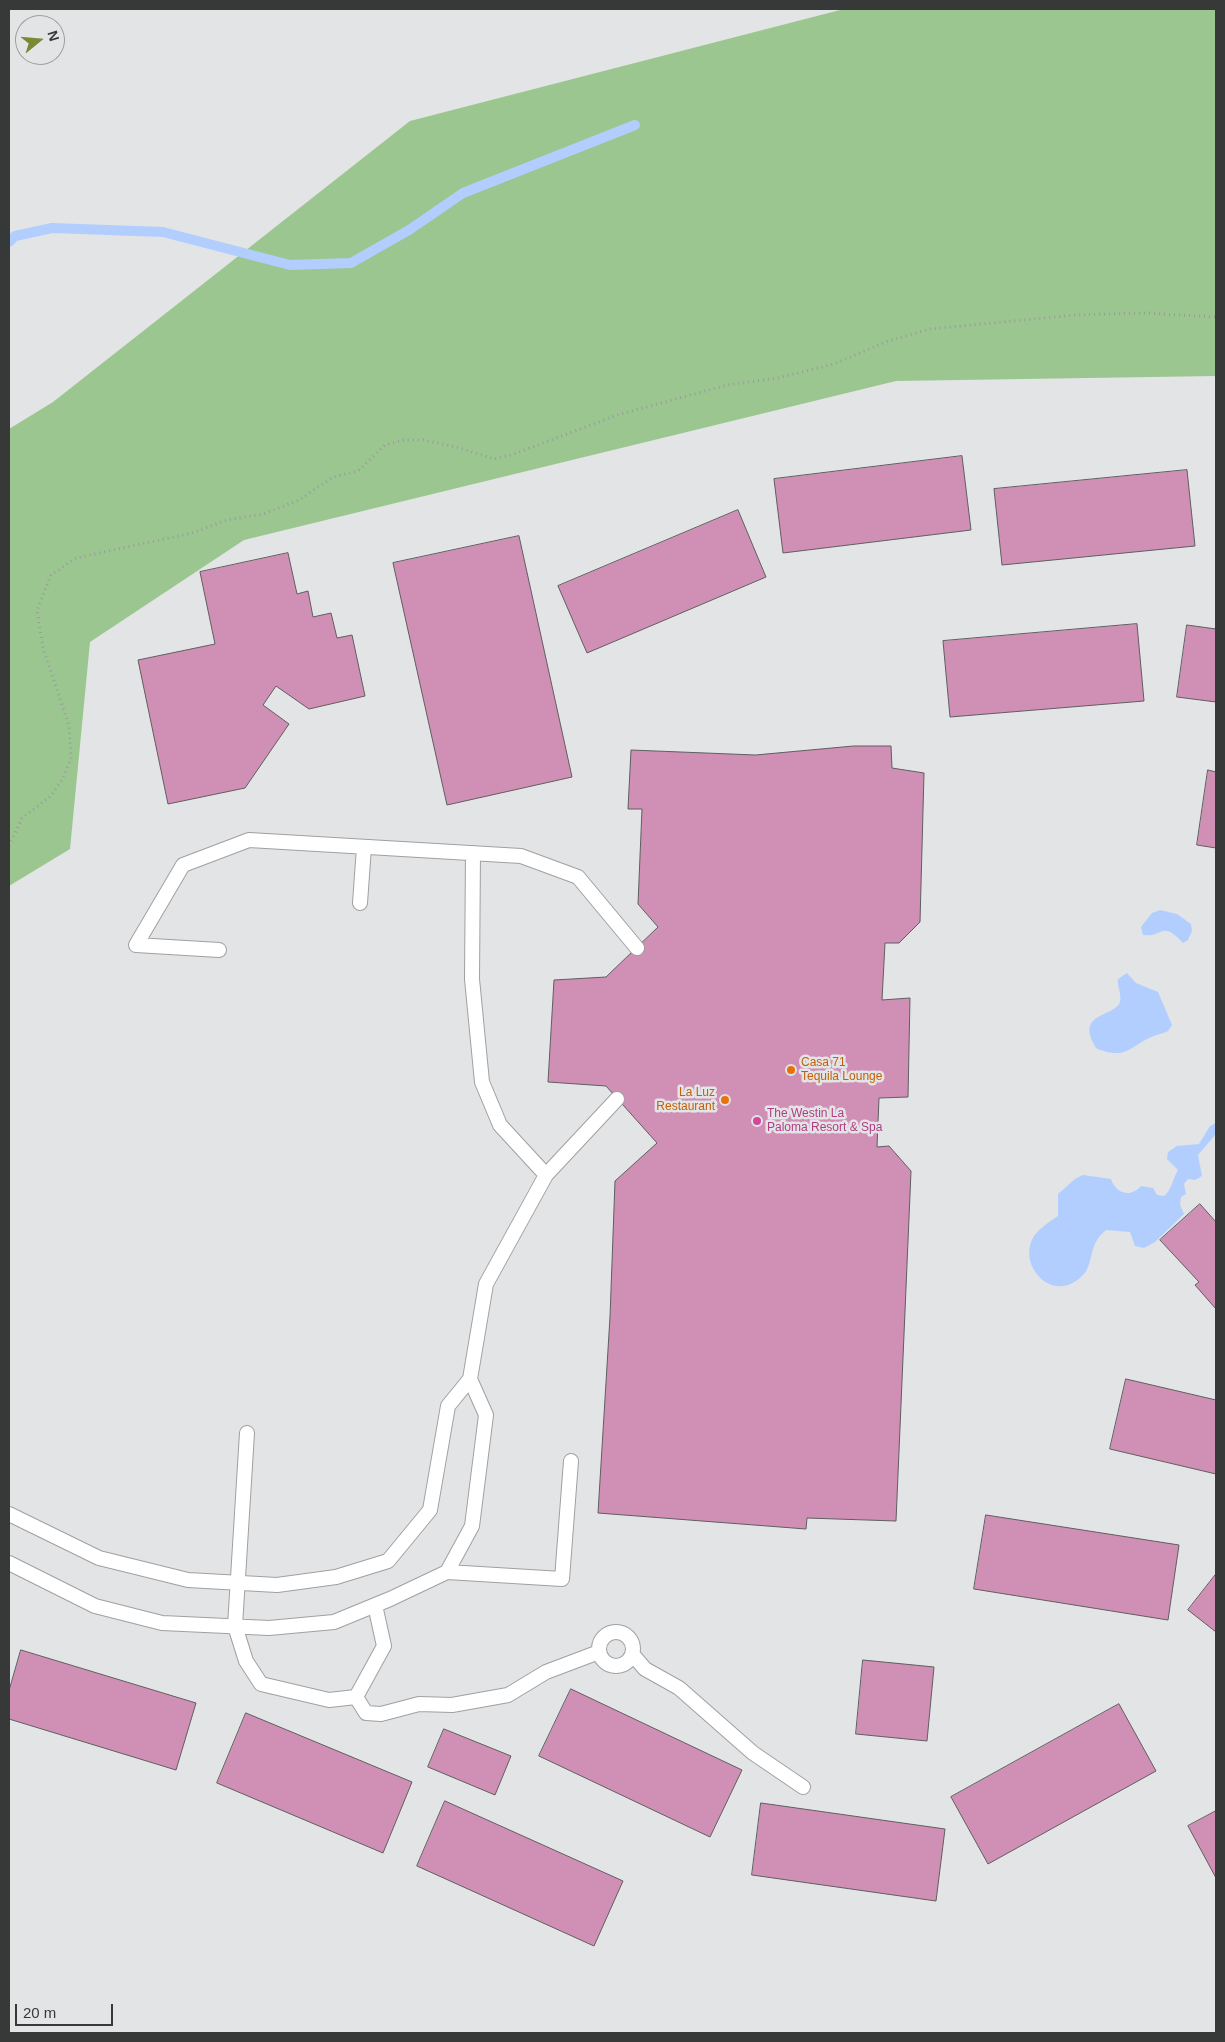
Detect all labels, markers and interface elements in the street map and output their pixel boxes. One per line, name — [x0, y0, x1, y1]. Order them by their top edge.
north arrow — [15, 15, 65, 65]
text: N — [44, 29, 63, 43]
place label: Casa 71 Tequila Lounge — [801, 1056, 882, 1084]
marker: Casa 71 Tequila Lounge — [785, 1064, 797, 1076]
place label: La Luz Restaurant — [656, 1086, 715, 1114]
marker: La Luz Restaurant — [719, 1094, 731, 1106]
place label: The Westin La Paloma Resort & Spa — [767, 1107, 882, 1135]
marker: The Westin La Paloma Resort & Spa — [751, 1115, 763, 1127]
scale bar — [18, 1994, 115, 2026]
text: 20 m — [23, 2004, 56, 2021]

